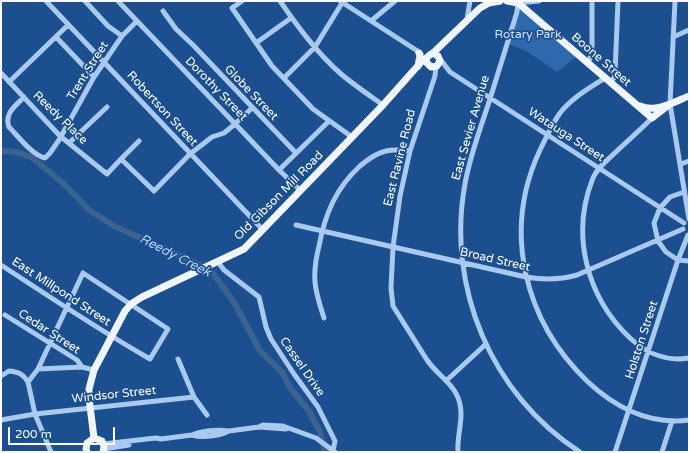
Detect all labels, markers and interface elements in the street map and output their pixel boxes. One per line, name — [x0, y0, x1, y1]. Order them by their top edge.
park label: Rotary Park — [495, 28, 561, 42]
street label: Boone Street — [568, 30, 634, 90]
street label: Trent Street — [64, 39, 112, 103]
street label: Dorothy Street — [182, 54, 250, 124]
street label: Globe Street — [221, 62, 281, 124]
street label: Robertson Street — [124, 69, 200, 149]
street label: East Sevier Avenue — [449, 74, 493, 182]
street label: Reedy Place — [30, 88, 90, 148]
street label: Watauga Street — [525, 105, 607, 165]
street label: East Ravine Road — [381, 108, 419, 208]
street label: Old Gibson Mill Road — [231, 148, 327, 244]
water label: Reedy Creek — [137, 231, 213, 281]
street label: Broad Street — [458, 245, 532, 275]
street label: East Millpond Street — [9, 255, 113, 329]
street label: Holston Street — [623, 299, 661, 381]
street label: Cedar Street — [15, 307, 83, 357]
street label: Cassel Drive — [276, 335, 328, 399]
street label: Windsor Street — [71, 383, 157, 407]
scale bar — [10, 419, 117, 445]
text: 200 m — [15, 427, 52, 441]

